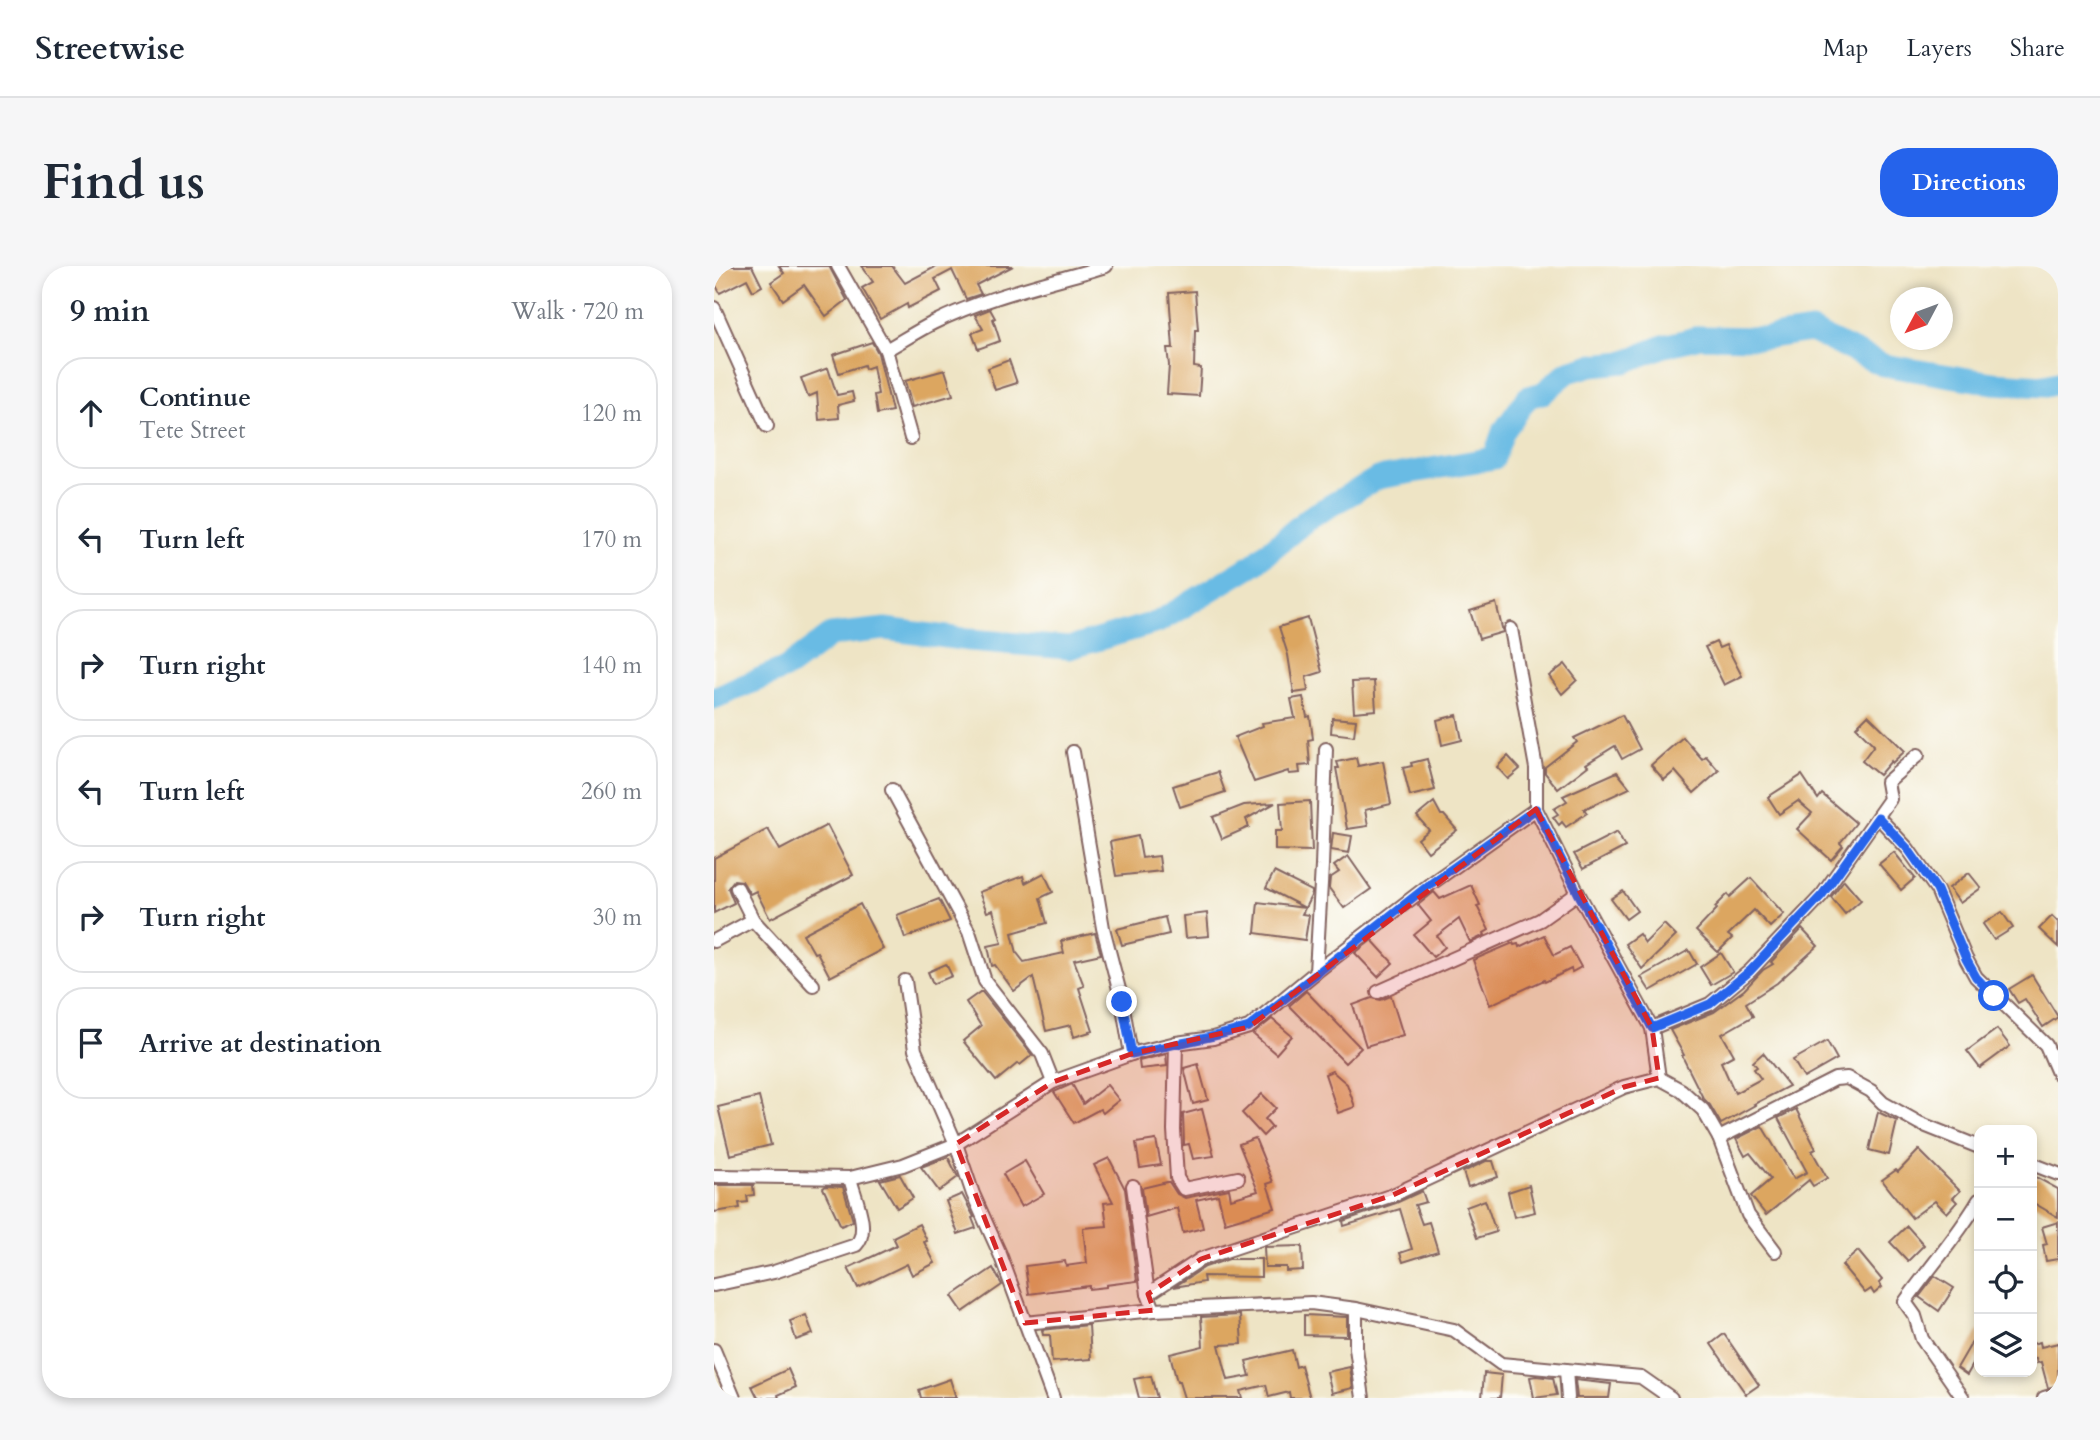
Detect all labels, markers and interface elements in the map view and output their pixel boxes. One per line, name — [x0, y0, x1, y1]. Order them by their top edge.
text: Streetwise — [35, 26, 185, 71]
text: Map — [1823, 32, 1869, 65]
text: Layers — [1907, 32, 1972, 65]
text: Share — [2010, 32, 2065, 65]
button: Directions — [1880, 148, 2058, 217]
text: Find us — [42, 149, 205, 216]
north arrow — [1890, 287, 1953, 350]
text: 9 min — [70, 291, 150, 332]
text: Walk · 720 m — [511, 296, 644, 327]
text: Continue — [139, 380, 251, 415]
icon: ahead — [72, 394, 110, 432]
text: 120 m — [581, 398, 642, 429]
text: Tete Street — [139, 415, 246, 446]
icon: left — [72, 520, 110, 558]
text: Turn left — [139, 522, 244, 557]
text: 170 m — [581, 524, 642, 555]
icon: right — [72, 646, 110, 684]
text: Turn right — [139, 648, 266, 683]
text: 140 m — [581, 650, 642, 681]
icon: left — [72, 772, 110, 810]
text: Turn left — [139, 774, 244, 809]
text: 260 m — [581, 776, 642, 807]
icon: right — [72, 898, 110, 936]
text: Turn right — [139, 900, 266, 935]
text: 30 m — [593, 902, 642, 933]
route start — [1978, 980, 2009, 1011]
route end — [1106, 986, 1137, 1017]
icon: arrive — [72, 1024, 110, 1062]
text: Arrive at destination — [139, 1026, 382, 1061]
map controls — [1974, 1125, 2037, 1377]
button: + — [1974, 1125, 2037, 1188]
button: − — [1974, 1188, 2037, 1251]
button: locate — [1974, 1251, 2037, 1314]
button: layers — [1974, 1314, 2037, 1377]

